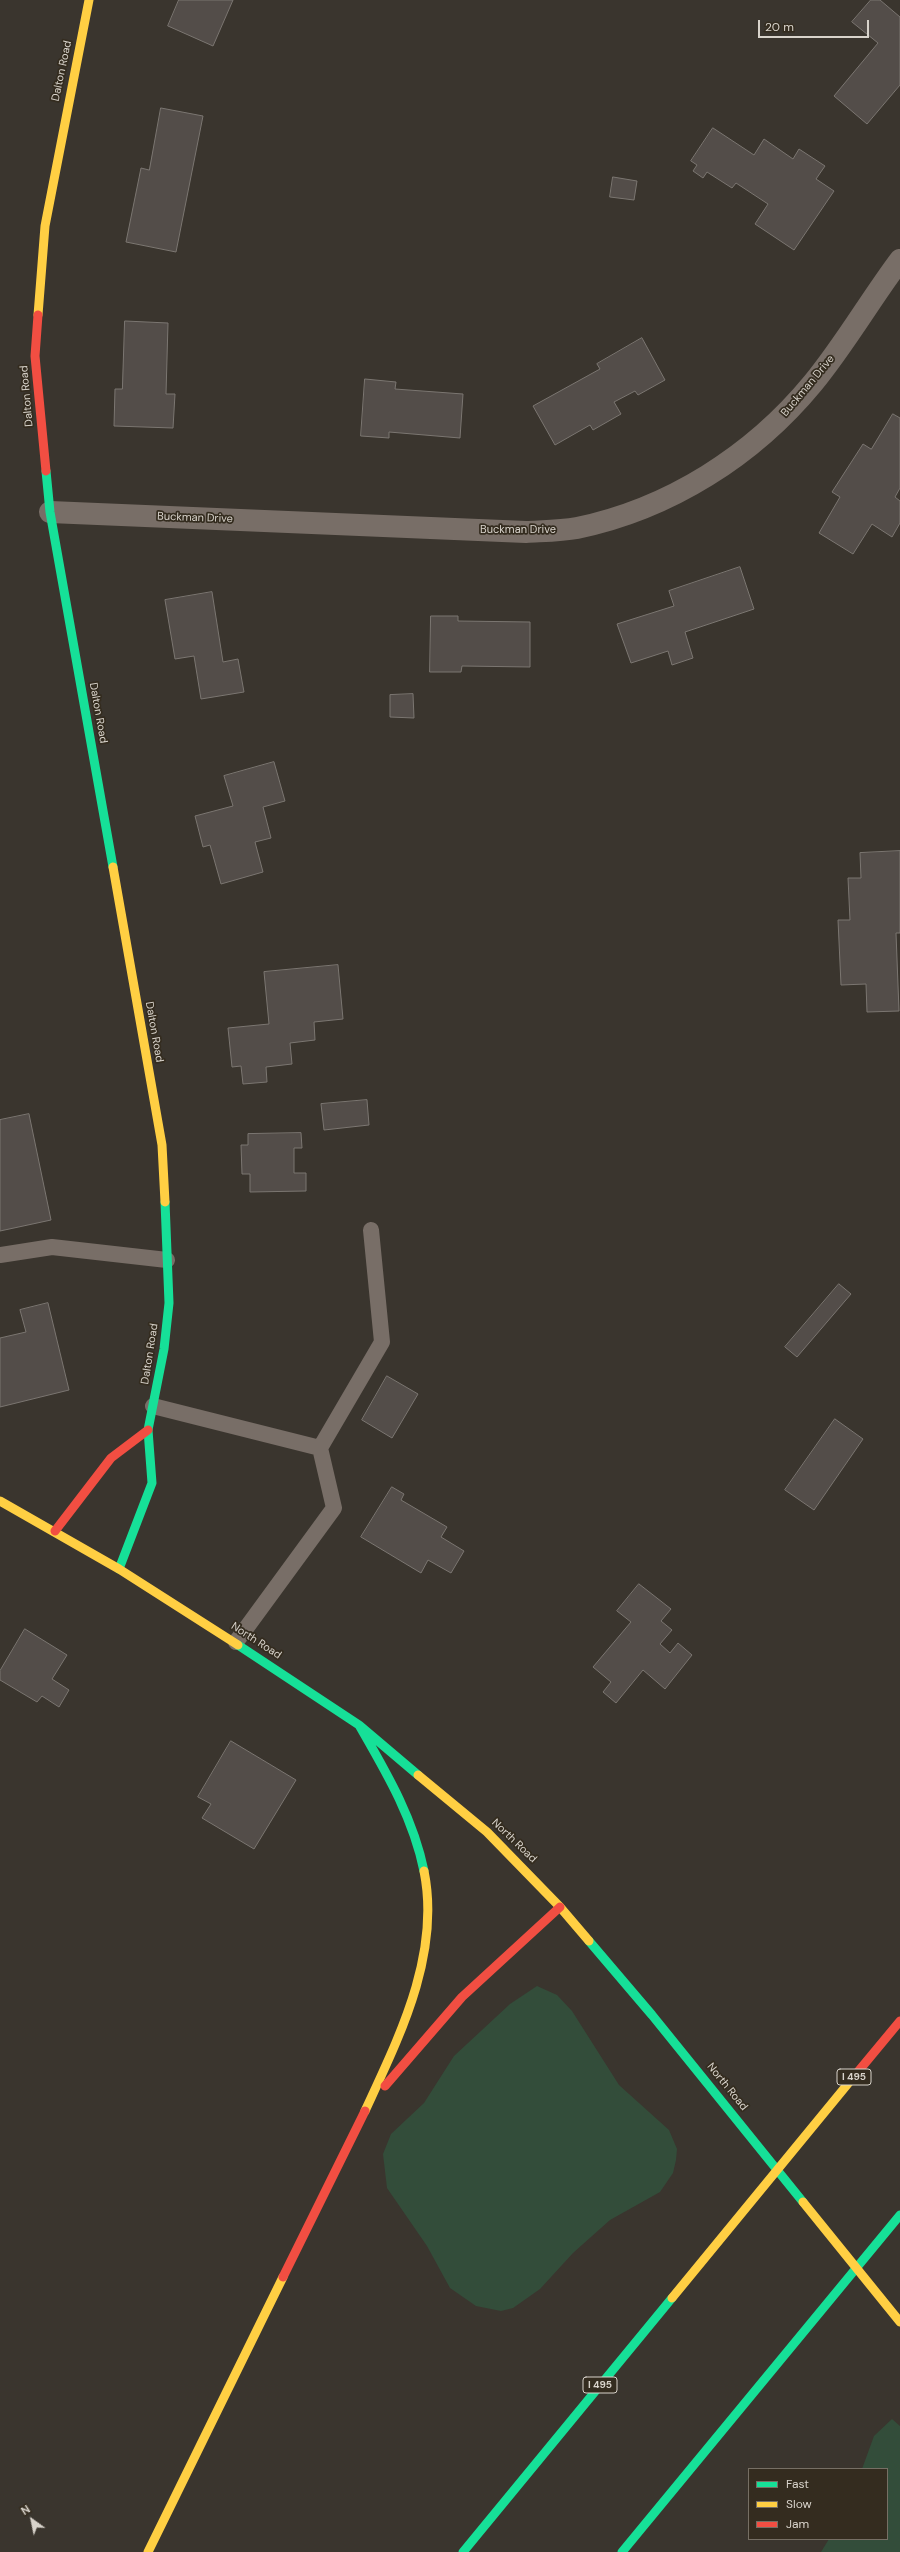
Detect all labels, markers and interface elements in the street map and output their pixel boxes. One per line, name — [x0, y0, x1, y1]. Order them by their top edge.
scale bar — [760, 12, 871, 38]
text: 20 m — [765, 19, 794, 35]
street label: Dalton Road — [49, 40, 75, 102]
street label: Buckman Drive — [779, 353, 837, 419]
street label: Dalton Road — [18, 365, 36, 427]
street label: Buckman Drive — [157, 510, 233, 526]
street label: Buckman Drive — [480, 523, 556, 537]
street label: Dalton Road — [86, 682, 110, 744]
street label: Dalton Road — [142, 1001, 166, 1063]
street label: Dalton Road — [139, 1323, 161, 1385]
street label: North Road — [228, 1620, 284, 1662]
street label: North Road — [489, 1816, 539, 1866]
street label: North Road — [704, 2061, 750, 2113]
road number: I 495 — [837, 2069, 871, 2085]
road number: I 495 — [583, 2377, 617, 2393]
legend — [748, 2468, 888, 2540]
text: Fast — [786, 2476, 809, 2492]
text: Slow — [786, 2496, 812, 2512]
north arrow — [12, 2500, 52, 2540]
text: N — [18, 2502, 33, 2518]
text: Jam — [786, 2516, 809, 2532]

